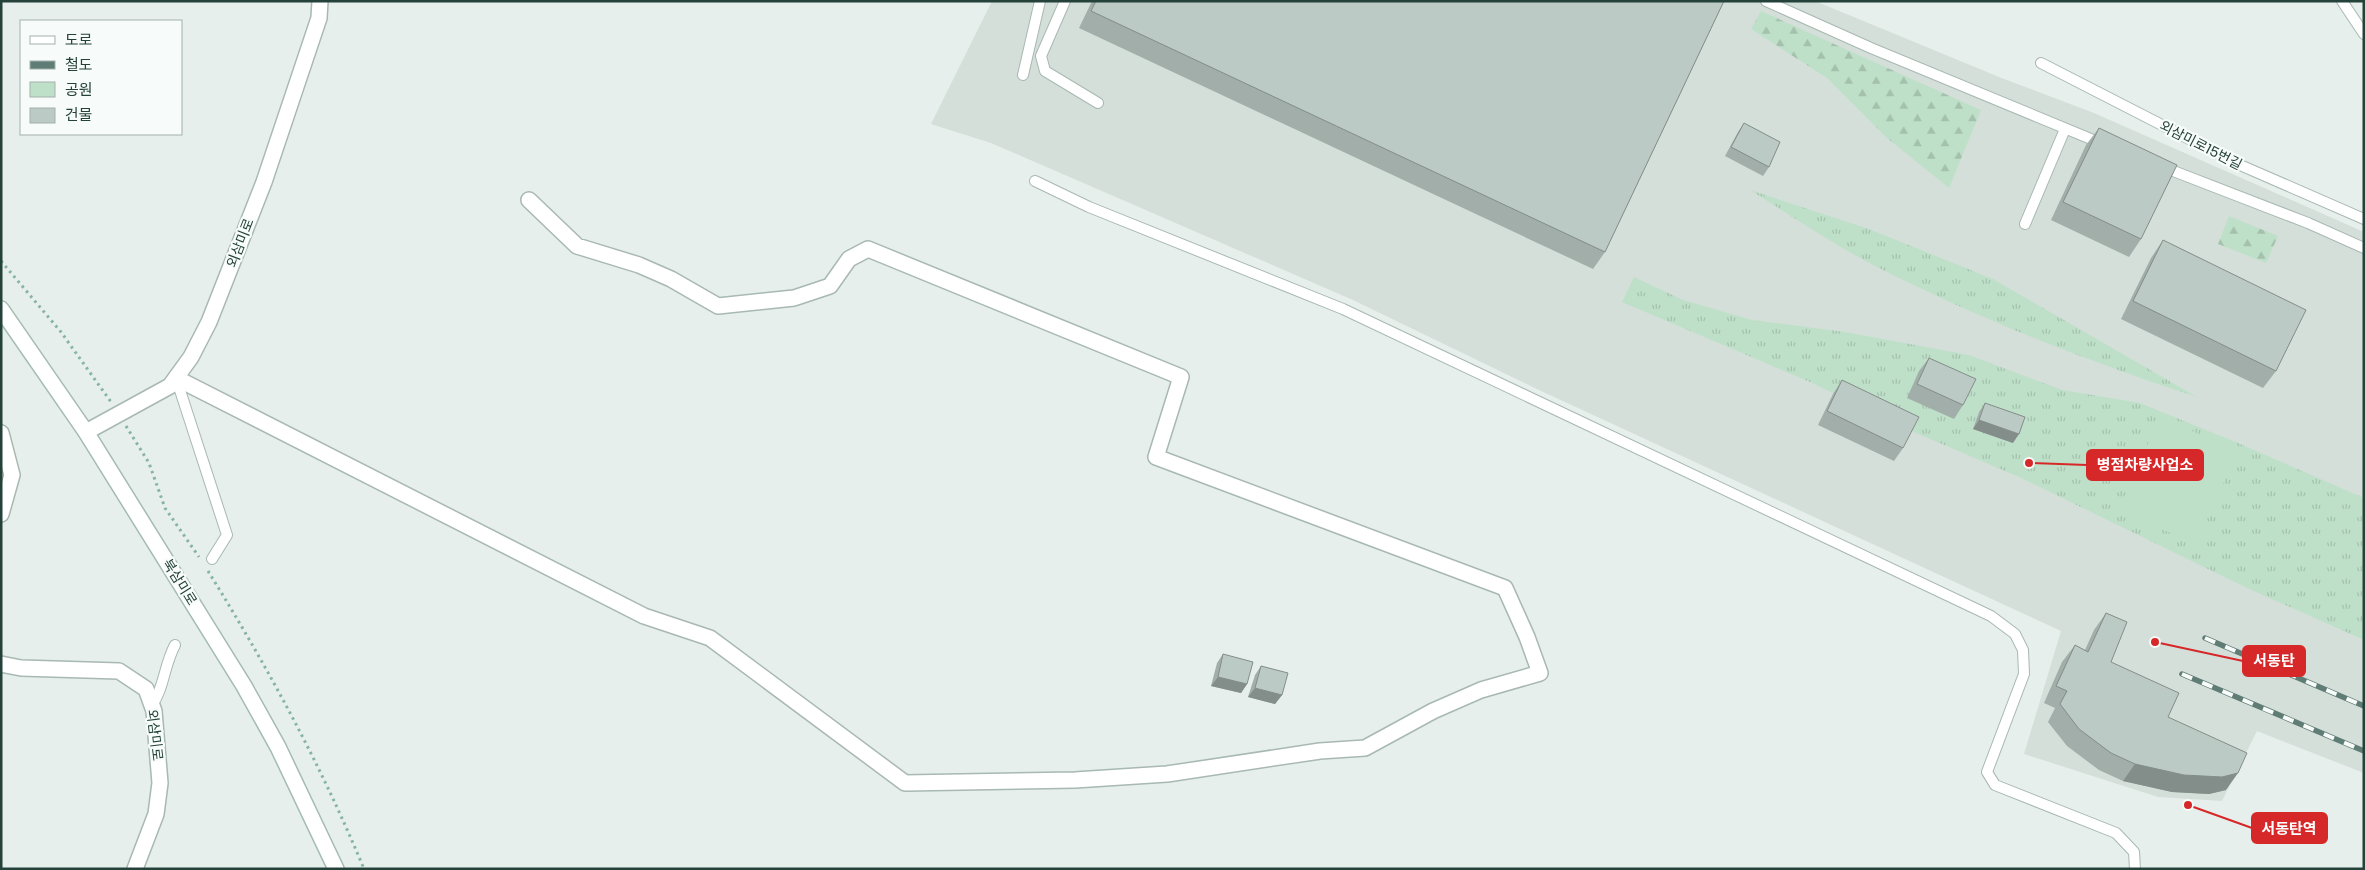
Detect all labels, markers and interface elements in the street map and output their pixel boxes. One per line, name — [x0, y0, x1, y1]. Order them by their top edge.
legend — [20, 20, 182, 135]
text: 도로 — [65, 29, 93, 50]
text: 철도 — [65, 54, 93, 75]
text: 공원 — [65, 79, 93, 100]
text: 건물 — [65, 104, 93, 125]
street label: 외삼미로15번길 — [2156, 116, 2246, 174]
street label: 외삼미로 — [221, 215, 259, 271]
callout: 병점차량사업소 — [2087, 450, 2203, 480]
text: 병점차량사업소 — [2097, 454, 2193, 475]
street label: 북삼미로 — [158, 555, 202, 609]
callout: 서동탄 — [2243, 646, 2305, 676]
text: 서동탄 — [2253, 650, 2295, 671]
street label: 외삼미로 — [142, 708, 168, 762]
callout: 서동탄역 — [2252, 813, 2327, 843]
text: 서동탄역 — [2261, 818, 2317, 839]

